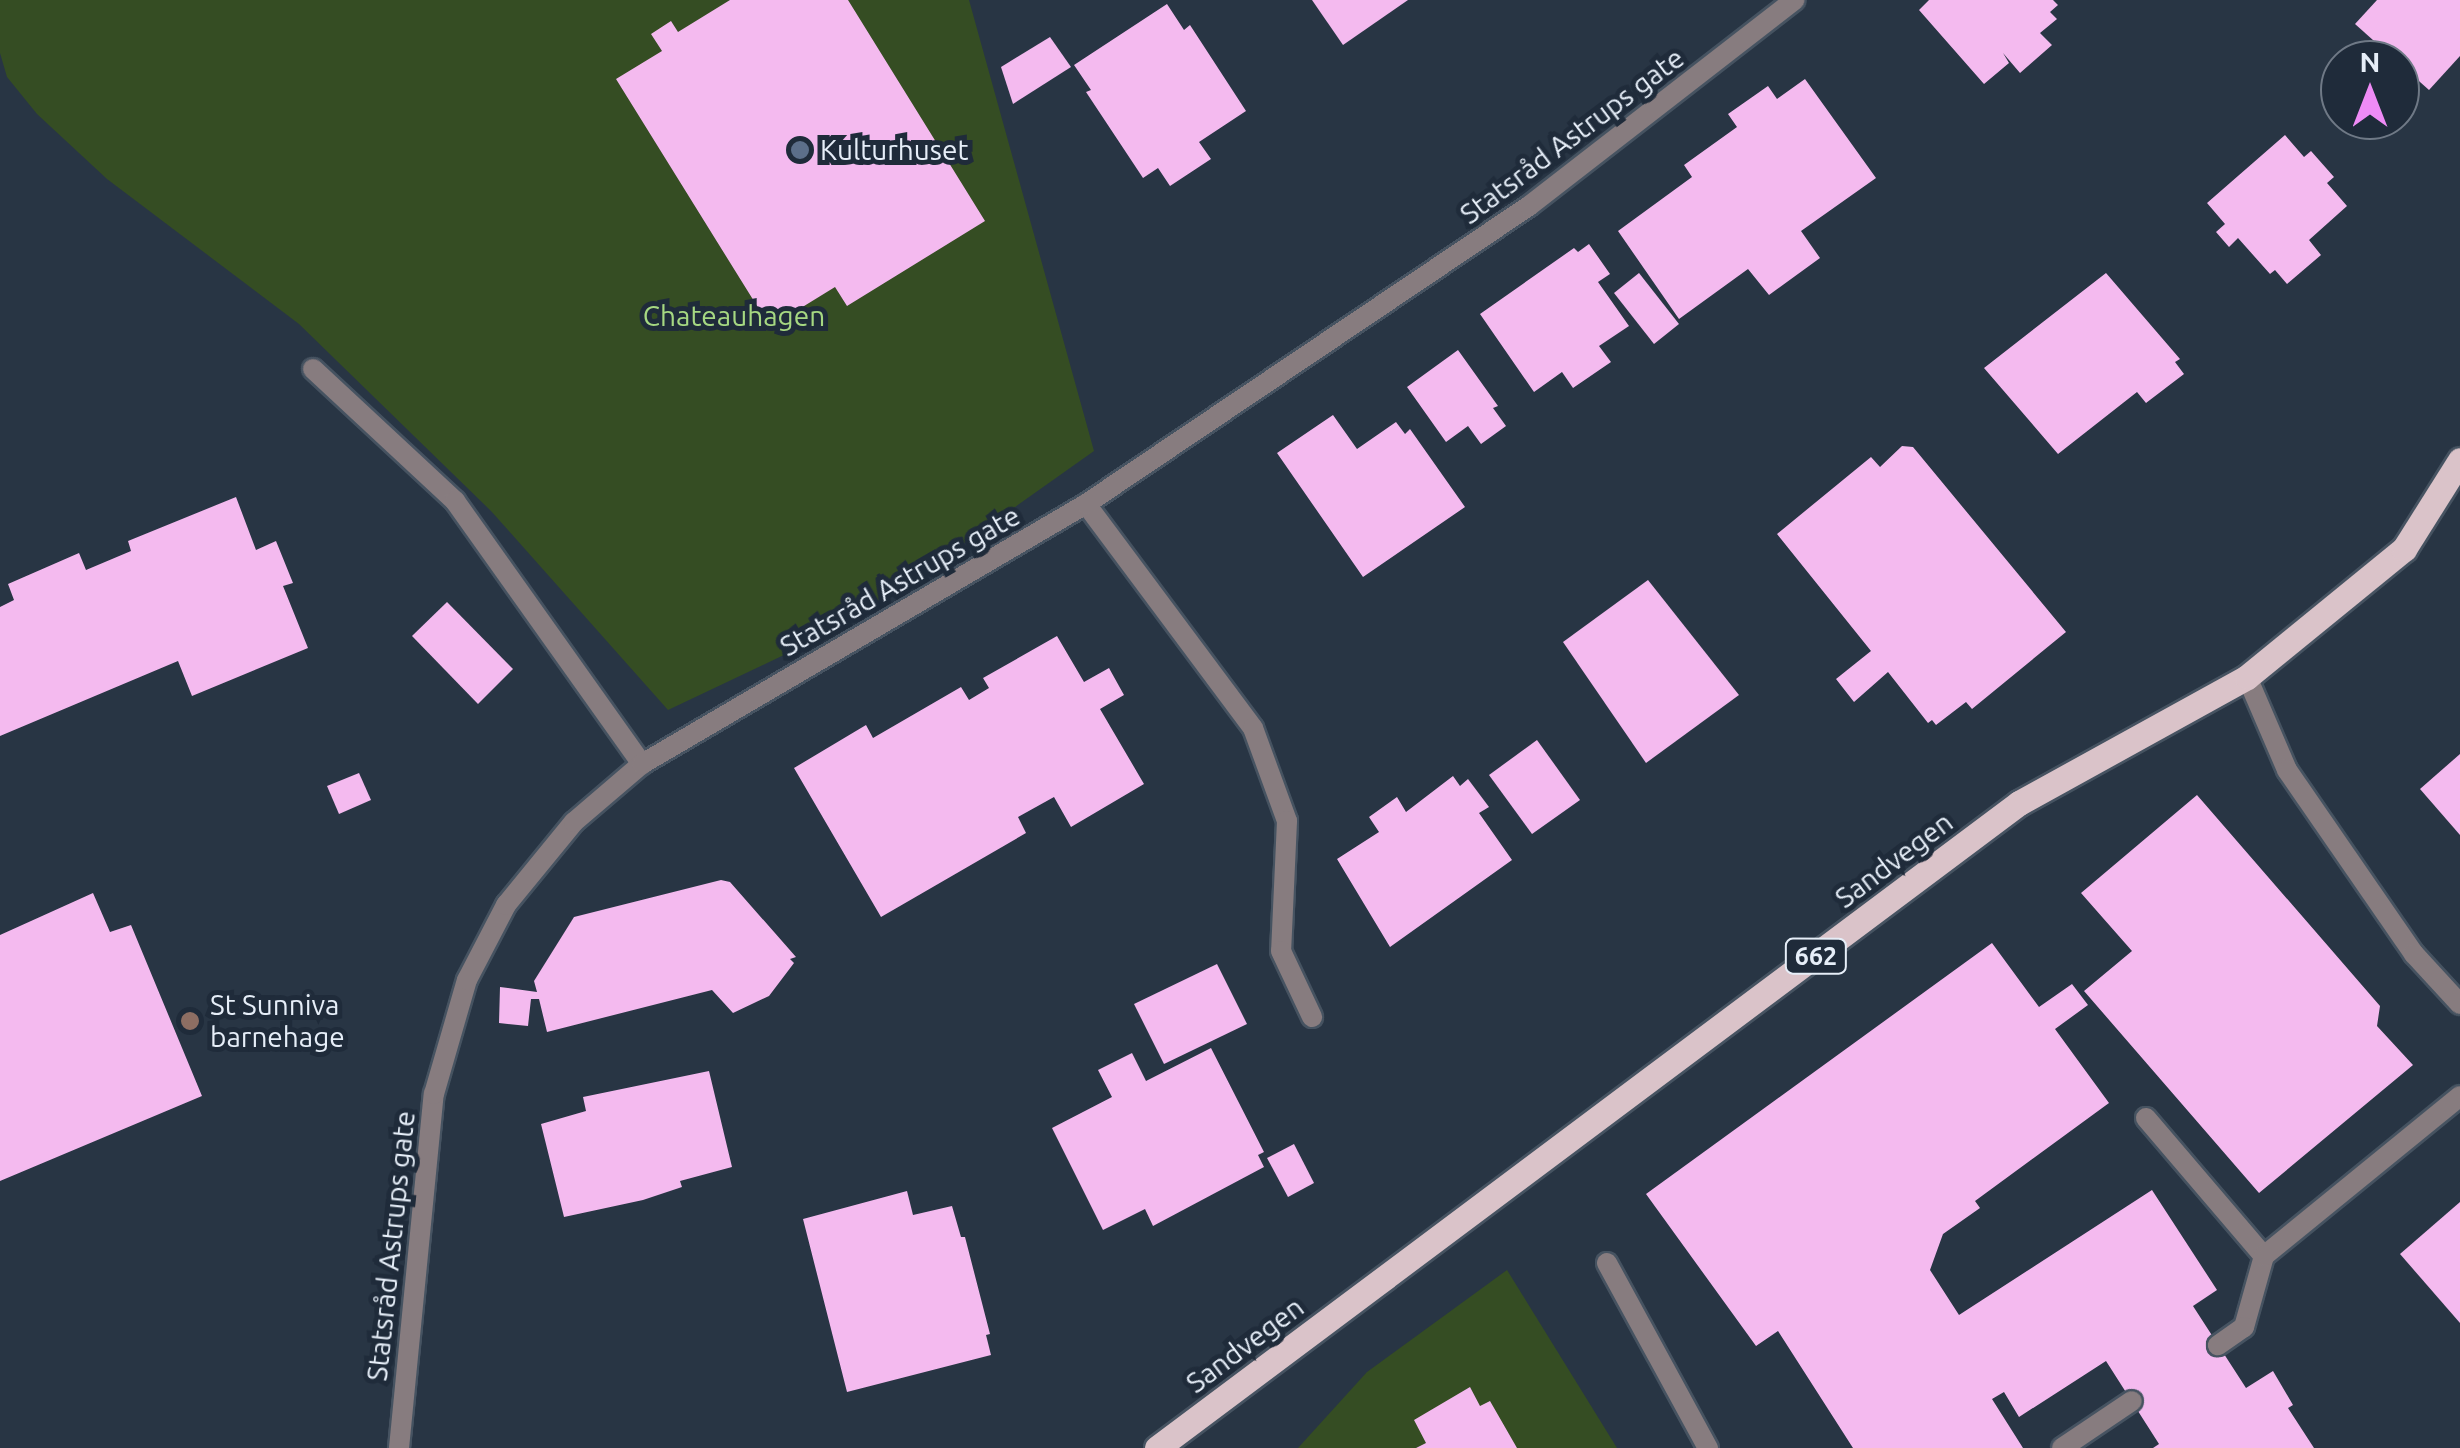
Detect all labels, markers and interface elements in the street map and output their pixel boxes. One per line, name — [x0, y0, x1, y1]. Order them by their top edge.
north arrow — [2320, 40, 2420, 140]
street label: Statsråd Astrups gate — [1454, 41, 1690, 231]
text: N — [2360, 46, 2380, 77]
place label: Kulturhuset — [820, 133, 968, 167]
marker: Kulturhuset — [789, 139, 811, 161]
park label: Chateauhagen — [643, 299, 825, 333]
street label: Statsråd Astrups gate — [774, 499, 1026, 663]
street label: Sandvegen — [1829, 805, 1959, 915]
road number: 662 — [1784, 936, 1848, 976]
place label: St Sunniva barnehage — [210, 988, 345, 1054]
marker: St Sunniva barnehage — [179, 1010, 201, 1032]
street label: Statsråd Astrups gate — [360, 1109, 422, 1383]
street label: Sandvegen — [1180, 1290, 1310, 1400]

